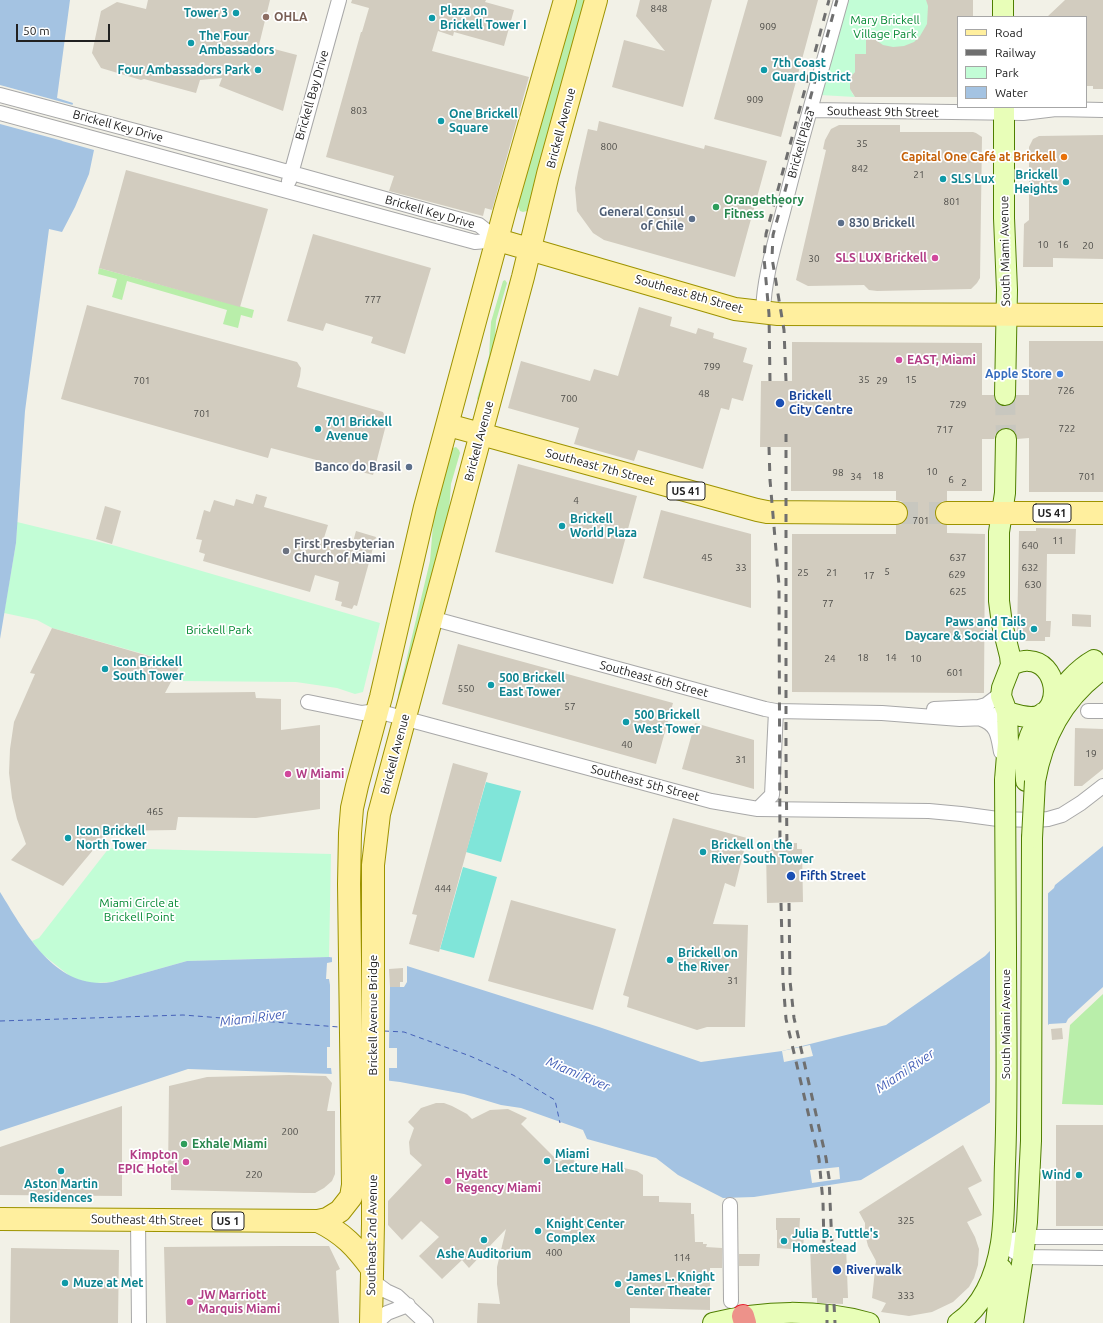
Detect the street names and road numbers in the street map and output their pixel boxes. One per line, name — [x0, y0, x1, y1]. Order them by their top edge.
street label: Brickell Bay Drive — [292, 48, 332, 142]
street label: Brickell Avenue — [543, 86, 579, 170]
street label: Southeast 9th Street — [827, 104, 939, 120]
street label: Brickell Key Drive — [71, 107, 165, 145]
street label: Brickell Plaza — [784, 108, 818, 180]
street label: Brickell Key Drive — [383, 192, 477, 232]
street label: South Miami Avenue — [997, 196, 1013, 306]
street label: Southeast 8th Street — [633, 272, 745, 316]
street label: Brickell Avenue — [461, 399, 497, 483]
street label: Southeast 7th Street — [544, 446, 656, 488]
road number: US 41 — [667, 482, 705, 500]
road number: US 41 — [1033, 504, 1071, 522]
street label: Southeast 6th Street — [598, 658, 710, 700]
street label: Brickell Avenue — [377, 712, 413, 796]
street label: Southeast 5th Street — [589, 762, 701, 804]
street label: Brickell Avenue Bridge — [366, 955, 380, 1075]
street label: South Miami Avenue — [999, 969, 1013, 1079]
street label: Southeast 2nd Avenue — [364, 1174, 380, 1296]
street label: Southeast 4th Street — [91, 1212, 203, 1228]
road number: US 1 — [212, 1212, 244, 1230]

